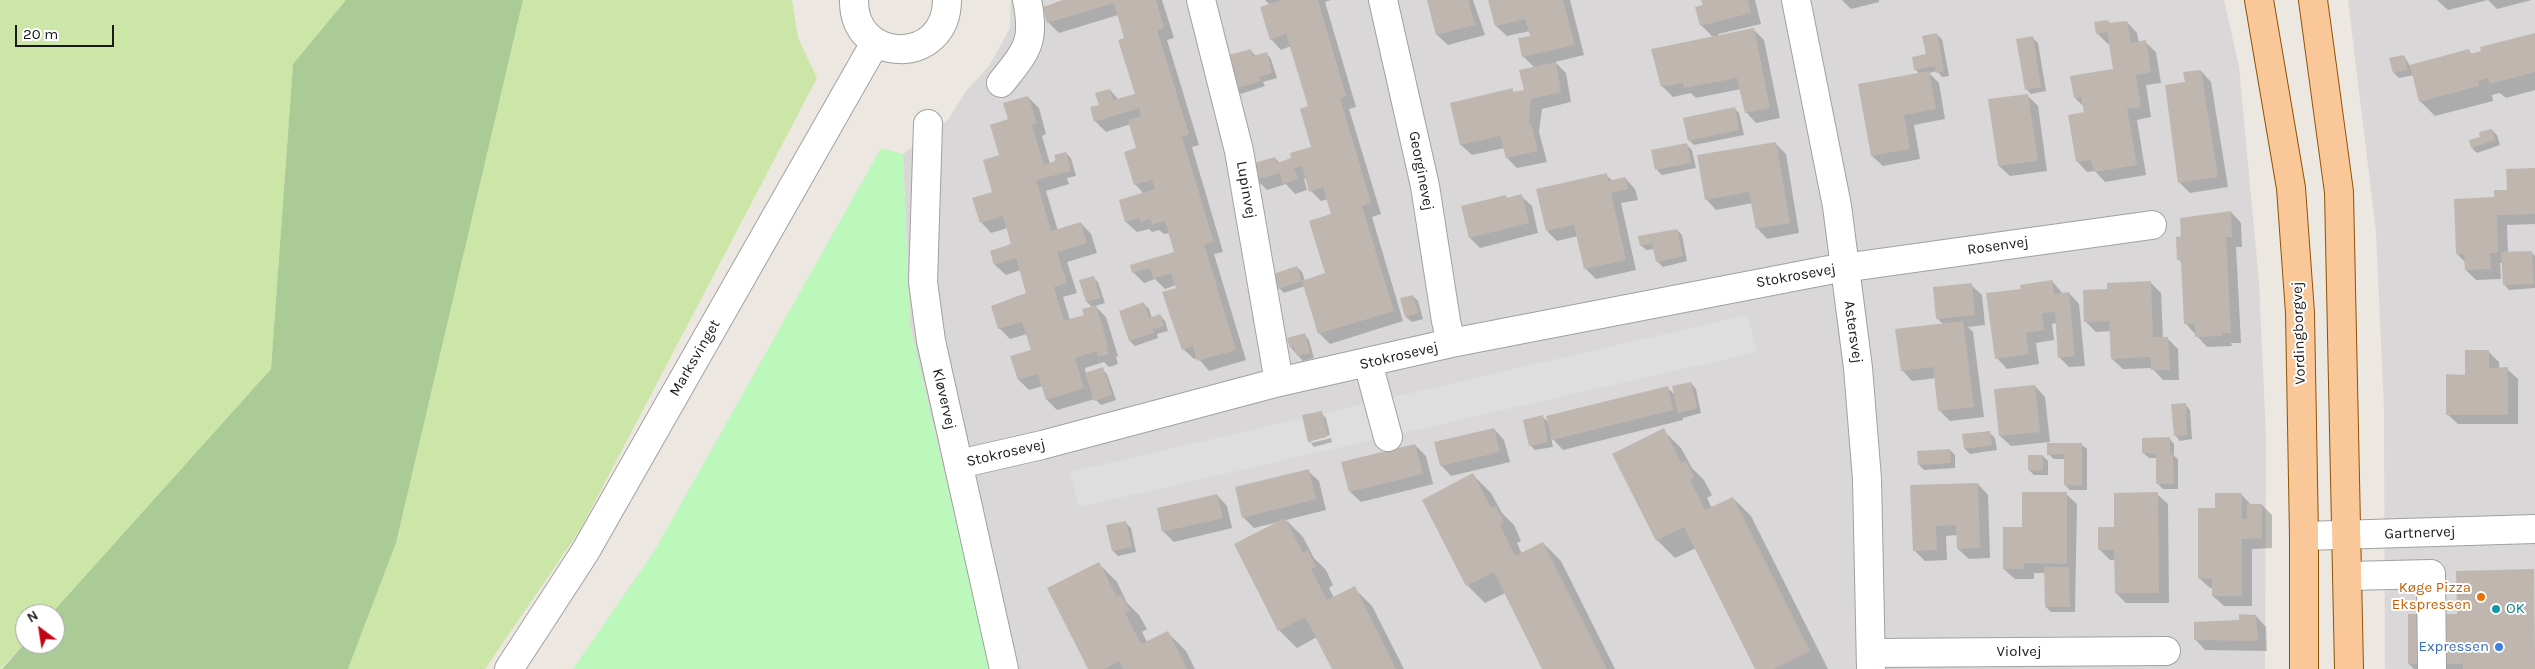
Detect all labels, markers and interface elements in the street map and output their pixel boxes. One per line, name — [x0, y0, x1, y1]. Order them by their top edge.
scale bar — [18, 15, 116, 47]
text: 20 m — [23, 25, 58, 43]
street label: Georginevej — [1404, 130, 1438, 212]
street label: Lupinvej — [1232, 160, 1260, 220]
street label: Rosenvej — [1966, 233, 2030, 259]
street label: Stokrosevej — [1755, 260, 1837, 292]
street label: Vordingborgvej — [2288, 281, 2310, 385]
street label: Astersvej — [1840, 300, 1866, 364]
street label: Marksvinget — [666, 316, 724, 400]
street label: Stokrosevej — [1358, 338, 1440, 374]
street label: Kløvervej — [928, 367, 960, 431]
street label: Stokrosevej — [965, 435, 1047, 471]
street label: Gartnervej — [2384, 523, 2456, 543]
place label: Køge Pizza Ekspressen — [2392, 579, 2471, 614]
marker: Køge Pizza Ekspressen — [2475, 591, 2487, 603]
place label: OK — [2506, 600, 2525, 618]
marker: OK — [2490, 603, 2502, 615]
north arrow — [15, 604, 65, 654]
text: N — [24, 607, 41, 626]
place label: Expressen — [2418, 638, 2489, 656]
marker: Expressen — [2493, 641, 2505, 653]
street label: Violvej — [1996, 643, 2042, 661]

